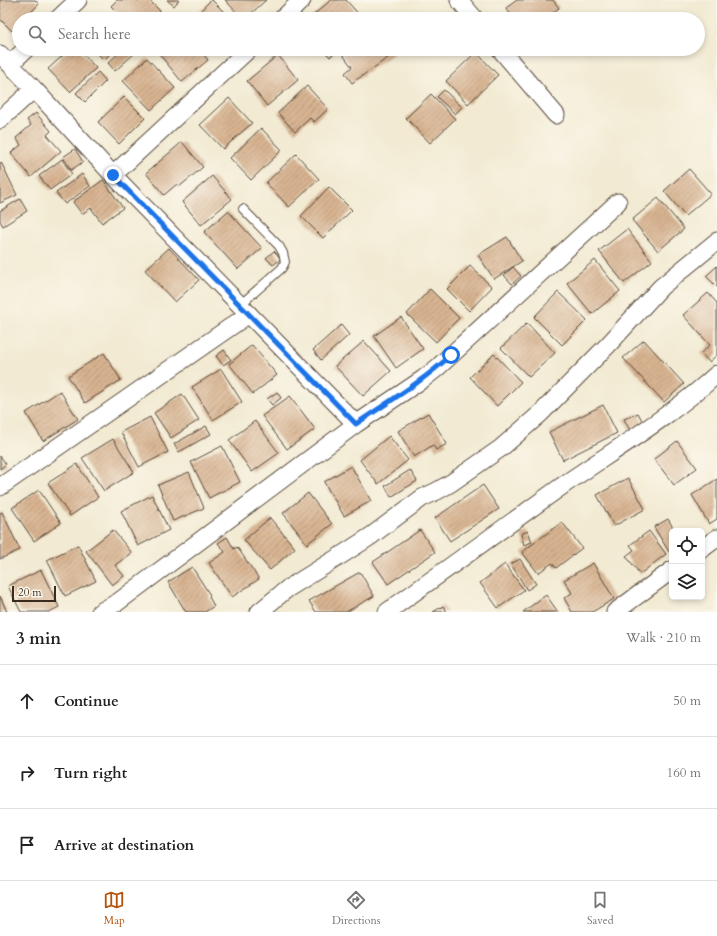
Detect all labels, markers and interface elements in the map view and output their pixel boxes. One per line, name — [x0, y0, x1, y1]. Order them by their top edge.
search box — [12, 12, 705, 56]
icon: search — [26, 23, 48, 45]
text: Search here — [58, 24, 131, 44]
route end — [104, 166, 122, 184]
route start — [442, 346, 460, 364]
map controls — [669, 528, 705, 600]
button: locate — [669, 528, 705, 564]
button: layers — [669, 564, 705, 600]
scale bar — [12, 584, 56, 603]
text: 20 m — [18, 585, 42, 600]
text: 3 min — [16, 627, 61, 650]
text: Walk · 210 m — [626, 629, 701, 647]
icon: ahead — [16, 690, 38, 712]
text: Continue — [54, 691, 119, 711]
text: 50 m — [673, 692, 701, 710]
icon: right — [16, 762, 38, 784]
text: Turn right — [54, 763, 127, 783]
text: 160 m — [667, 764, 701, 782]
icon: arrive — [16, 834, 38, 856]
text: Arrive at destination — [54, 835, 194, 855]
tab: Map — [103, 889, 125, 928]
tab: Directions — [332, 889, 380, 928]
tab: Saved — [587, 889, 614, 928]

